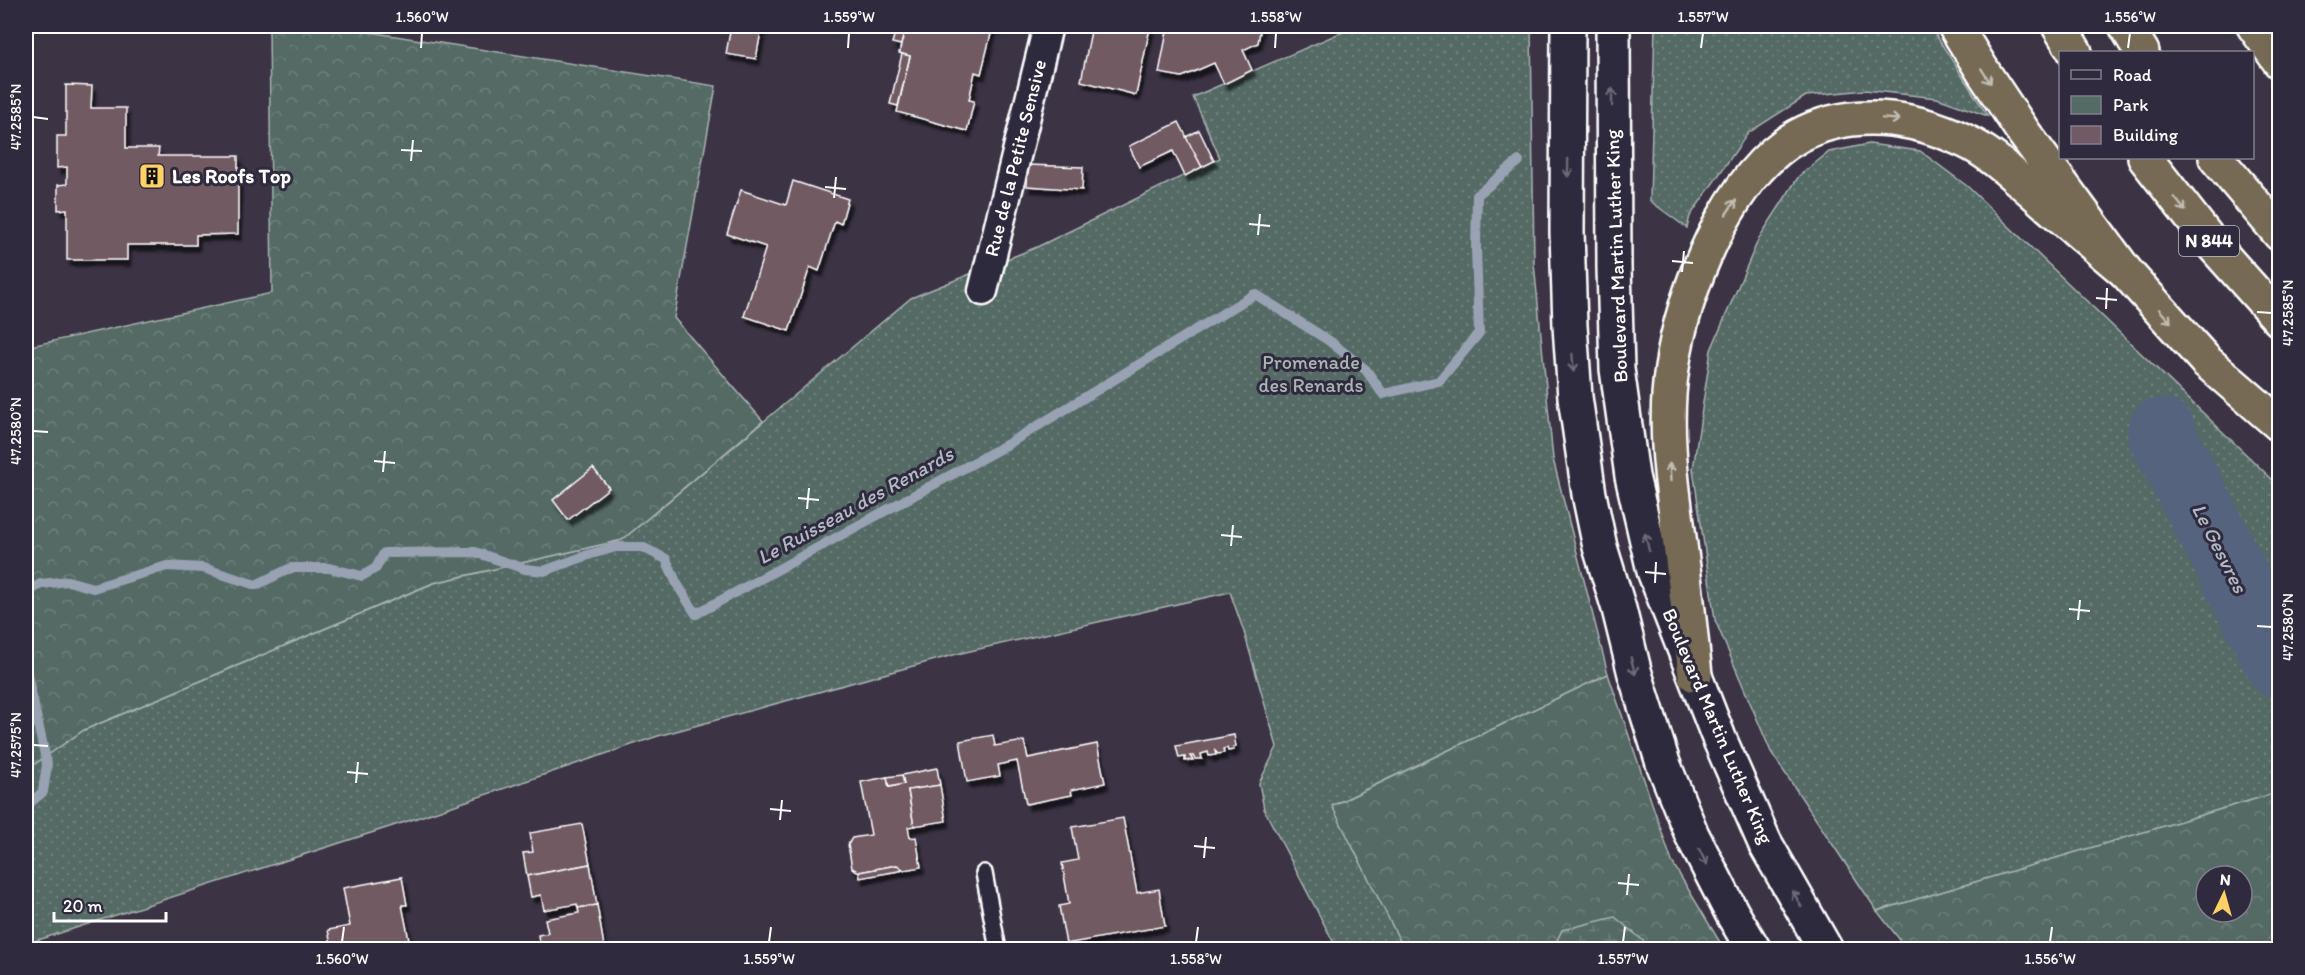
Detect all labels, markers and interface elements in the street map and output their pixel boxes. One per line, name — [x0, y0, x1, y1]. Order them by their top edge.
text: 1.560°W — [396, 8, 449, 26]
text: 1.559°W — [823, 8, 875, 26]
text: 1.558°W — [1250, 8, 1302, 26]
text: 1.557°W — [1677, 8, 1729, 26]
text: 1.556°W — [2104, 8, 2156, 26]
legend — [2059, 51, 2254, 159]
street label: Rue de la Petite Sensive — [979, 57, 1051, 259]
text: Road — [2113, 64, 2152, 86]
one-way arrow — [1979, 67, 1992, 84]
text: 47.2585°N — [7, 84, 25, 150]
one-way arrow — [1606, 88, 1618, 108]
text: Park — [2113, 94, 2148, 116]
one-way arrow — [1881, 114, 1901, 125]
text: Building — [2113, 124, 2179, 146]
street label: Boulevard Martin Luther King — [1600, 128, 1632, 383]
one-way arrow — [1562, 157, 1574, 177]
building icon: Les Roofs Top — [137, 161, 167, 191]
place label: Les Roofs Top — [172, 164, 291, 189]
one-way arrow — [2174, 196, 2187, 212]
one-way arrow — [1725, 200, 1737, 216]
road number: N 844 — [2179, 226, 2239, 256]
text: 47.2585°N — [2279, 280, 2297, 346]
one-way arrow — [2158, 308, 2172, 323]
park label: Promenade des Renards — [1259, 350, 1363, 397]
one-way arrow — [1568, 352, 1579, 372]
text: 47.2580°N — [7, 397, 25, 465]
water label: Le Ruisseau des Renards — [753, 440, 959, 569]
one-way arrow — [1665, 462, 1676, 482]
water label: Le Gesvres — [2187, 499, 2254, 598]
one-way arrow — [1641, 532, 1653, 551]
text: 47.2580°N — [2279, 593, 2297, 661]
street label: Boulevard Martin Luther King — [1657, 604, 1779, 848]
one-way arrow — [1628, 656, 1639, 675]
text: 47.2575°N — [7, 712, 25, 778]
one-way arrow — [1697, 848, 1709, 865]
north arrow — [2194, 864, 2254, 924]
text: N — [2219, 870, 2231, 889]
scale bar — [54, 885, 166, 923]
one-way arrow — [1791, 891, 1803, 908]
text: 20 m — [63, 895, 103, 917]
text: 1.560°W — [316, 950, 369, 968]
text: 1.559°W — [743, 950, 795, 968]
text: 1.558°W — [1170, 950, 1222, 968]
text: 1.557°W — [1597, 950, 1649, 968]
text: 1.556°W — [2024, 950, 2076, 968]

